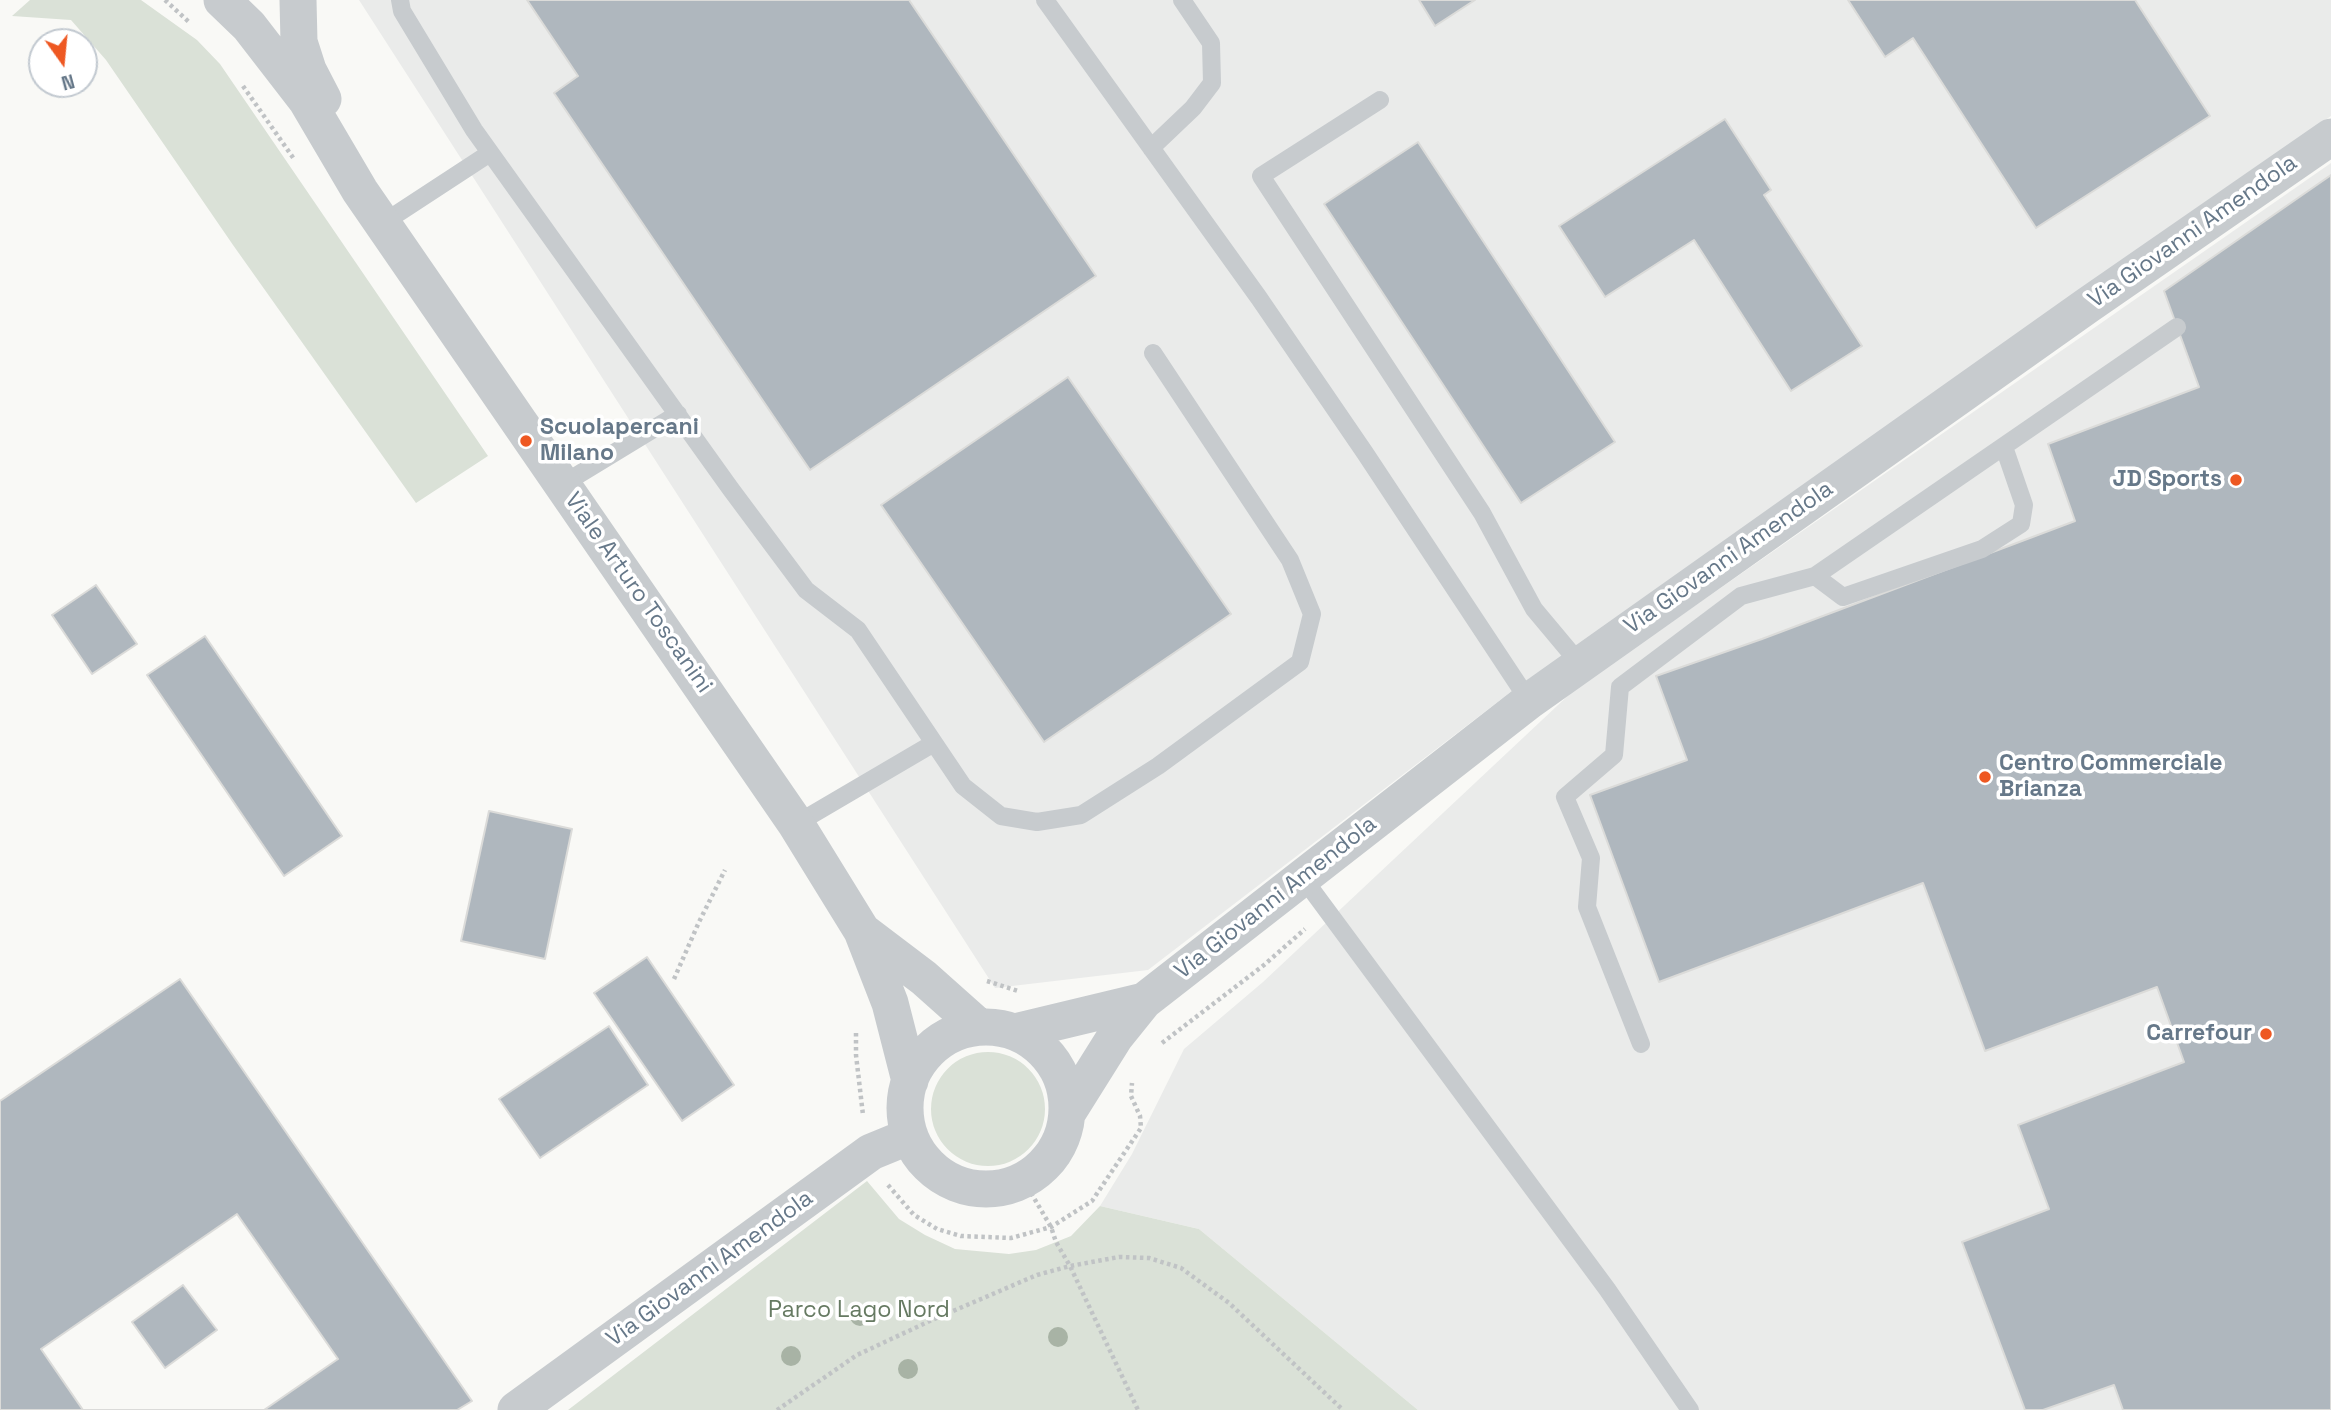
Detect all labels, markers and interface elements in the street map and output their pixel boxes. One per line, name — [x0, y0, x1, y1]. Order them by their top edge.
north arrow — [28, 28, 98, 98]
text: N — [59, 68, 77, 96]
street label: Via Giovanni Amendola — [2083, 149, 2303, 315]
place label: Scuolapercani Milano — [540, 414, 699, 468]
marker: Scuolapercani Milano — [518, 433, 534, 449]
place label: JD Sports — [2112, 466, 2222, 494]
marker: JD Sports — [2228, 472, 2244, 488]
street label: Via Giovanni Amendola — [1619, 475, 1839, 641]
street label: Viale Arturo Toscanini — [558, 487, 718, 699]
place label: Centro Commerciale Brianza — [1999, 750, 2222, 804]
marker: Centro Commerciale Brianza — [1977, 769, 1993, 785]
street label: Via Giovanni Amendola — [1170, 811, 1382, 985]
place label: Carrefour — [2146, 1020, 2252, 1048]
marker: Carrefour — [2258, 1026, 2274, 1042]
street label: Via Giovanni Amendola — [601, 1185, 819, 1353]
park label: Parco Lago Nord — [768, 1297, 950, 1325]

